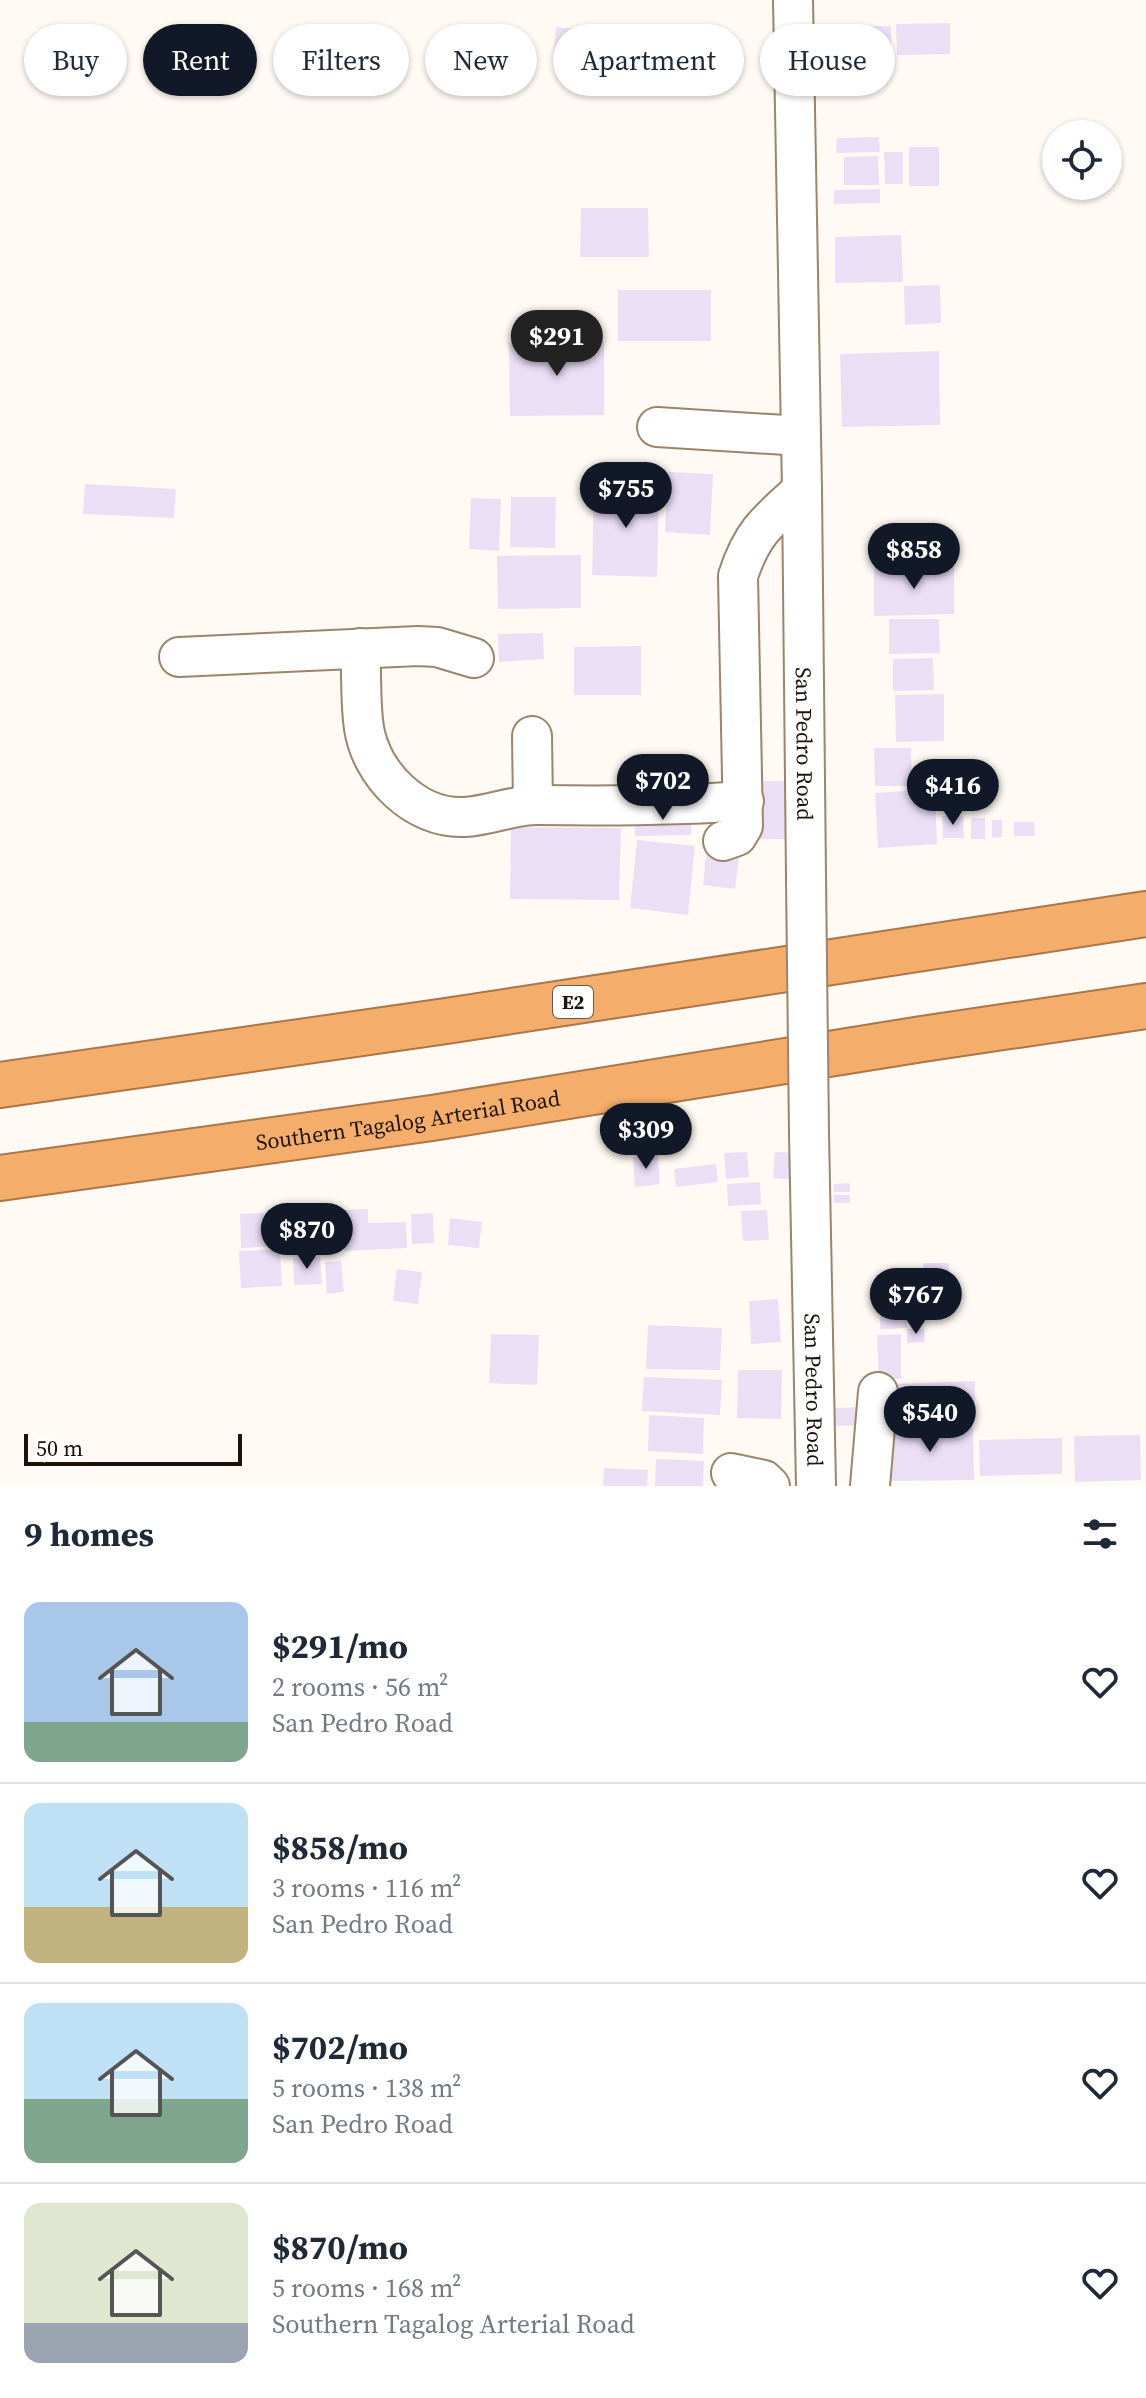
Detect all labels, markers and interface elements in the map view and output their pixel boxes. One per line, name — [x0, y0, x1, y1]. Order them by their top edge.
chip: Buy — [24, 24, 127, 96]
chip: Rent — [143, 24, 257, 96]
chip: Filters — [273, 24, 409, 96]
chip: New — [425, 24, 537, 96]
chip: Apartment — [553, 24, 744, 96]
chip: House — [760, 24, 895, 96]
map controls — [1042, 120, 1122, 200]
button: locate — [1042, 120, 1122, 200]
pin: $291 — [510, 310, 604, 378]
text: $291 — [529, 318, 585, 354]
pin: $755 — [579, 462, 673, 530]
text: $755 — [598, 470, 654, 506]
pin: $858 — [867, 523, 961, 591]
text: $858 — [886, 531, 942, 567]
street label: San Pedro Road — [789, 667, 820, 821]
pin: $702 — [616, 754, 710, 822]
pin: $416 — [906, 759, 1000, 827]
text: $702 — [635, 762, 691, 798]
text: $416 — [925, 767, 981, 803]
road number: E2 — [553, 986, 593, 1018]
street label: Southern Tagalog Arterial Road — [254, 1083, 563, 1157]
pin: $309 — [599, 1103, 693, 1171]
text: $309 — [618, 1111, 674, 1147]
pin: $870 — [260, 1203, 354, 1271]
text: $870 — [279, 1211, 335, 1247]
pin: $767 — [869, 1268, 963, 1336]
text: $767 — [888, 1276, 944, 1312]
street label: San Pedro Road — [798, 1313, 831, 1467]
pin: $540 — [883, 1386, 977, 1454]
text: $540 — [902, 1394, 958, 1430]
scale bar — [24, 1430, 242, 1466]
text: 50 m — [36, 1433, 83, 1463]
text: 9 homes — [24, 1511, 154, 1557]
icon: filters — [1078, 1512, 1122, 1556]
text: $291/mo — [272, 1623, 408, 1669]
icon: home — [88, 1634, 184, 1730]
icon: heart — [1078, 1660, 1122, 1704]
text: 2 rooms · 56 m² — [272, 1669, 448, 1705]
text: San Pedro Road — [272, 1705, 453, 1741]
text: $858/mo — [272, 1824, 408, 1870]
icon: home — [88, 1835, 184, 1931]
icon: heart — [1078, 1861, 1122, 1905]
text: 3 rooms · 116 m² — [272, 1870, 461, 1906]
text: San Pedro Road — [272, 1906, 453, 1942]
text: $702/mo — [272, 2024, 408, 2070]
icon: home — [88, 2035, 184, 2131]
icon: heart — [1078, 2061, 1122, 2105]
text: 5 rooms · 138 m² — [272, 2070, 461, 2106]
text: San Pedro Road — [272, 2106, 453, 2142]
text: $870/mo — [272, 2224, 408, 2270]
icon: home — [88, 2235, 184, 2331]
icon: heart — [1078, 2261, 1122, 2305]
text: 5 rooms · 168 m² — [272, 2270, 461, 2306]
text: Southern Tagalog Arterial Road — [272, 2306, 635, 2342]

